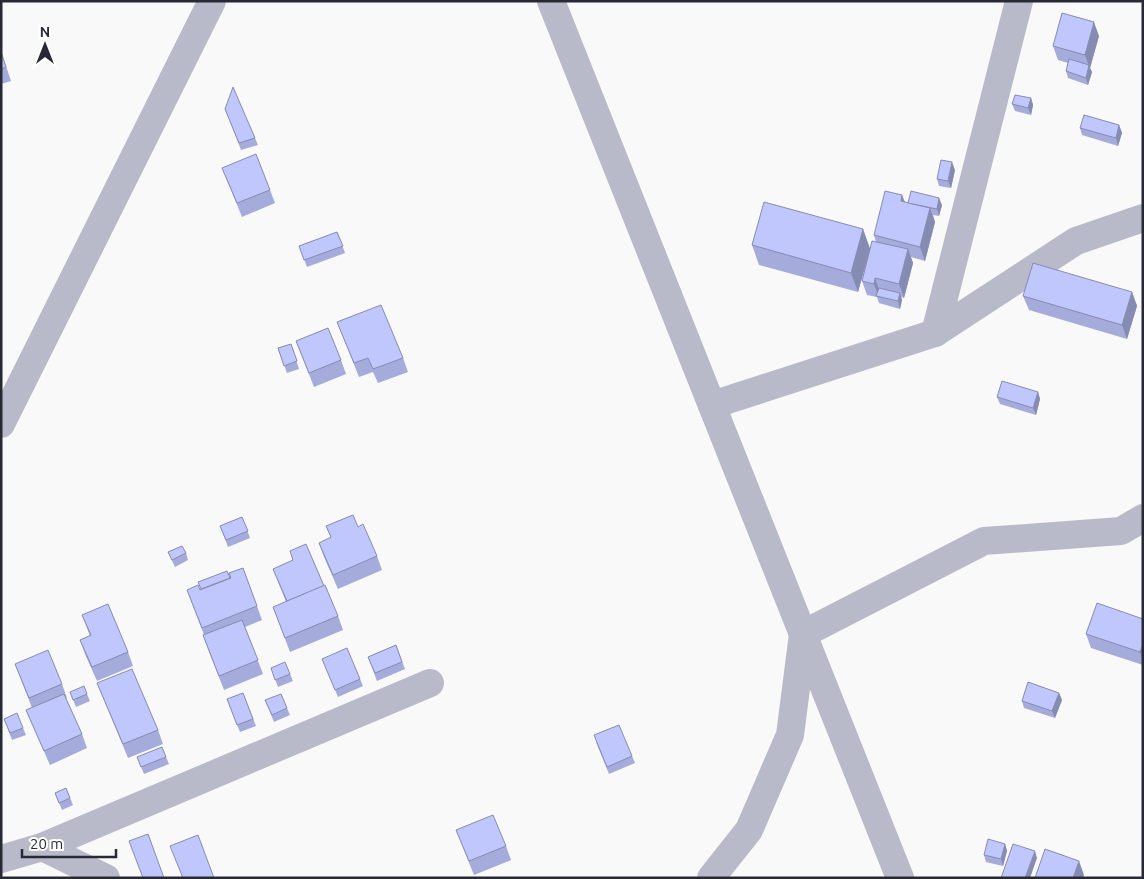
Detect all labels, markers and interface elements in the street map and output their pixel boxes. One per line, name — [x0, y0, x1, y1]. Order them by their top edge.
north arrow — [20, 20, 70, 70]
text: N — [40, 24, 50, 40]
scale bar — [22, 826, 116, 858]
text: 20 m — [30, 835, 63, 852]

